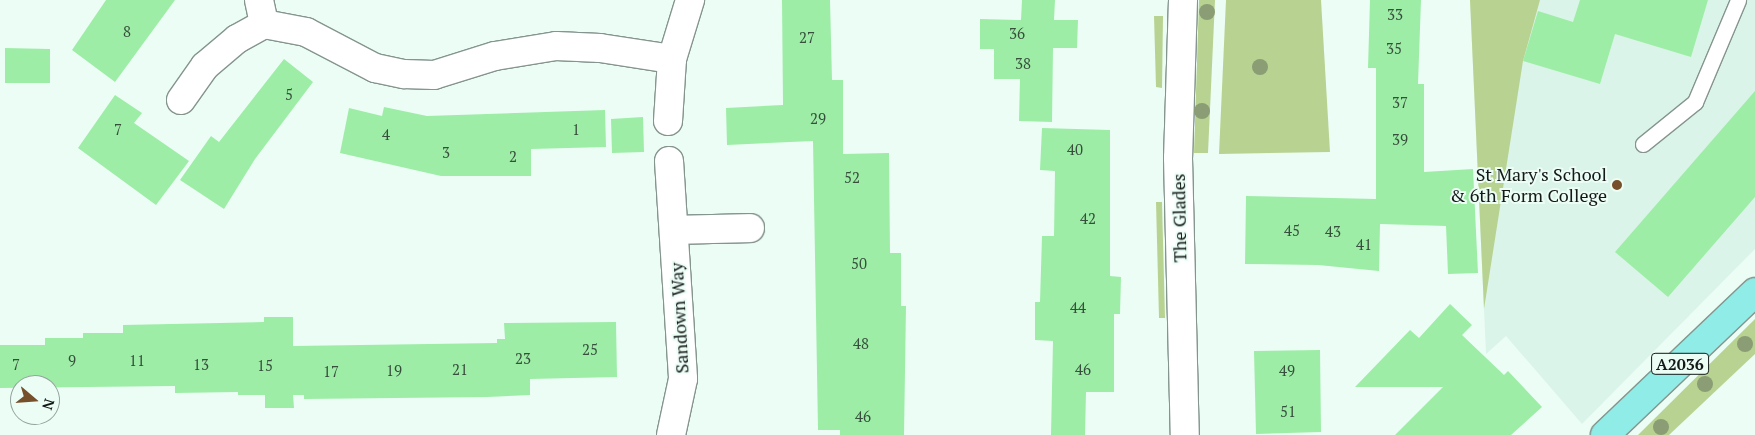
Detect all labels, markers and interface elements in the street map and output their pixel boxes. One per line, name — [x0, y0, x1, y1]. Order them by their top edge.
house number: 33 — [1387, 6, 1403, 24]
house number: 8 — [123, 23, 131, 41]
house number: 36 — [1009, 25, 1025, 43]
house number: 27 — [799, 29, 815, 47]
house number: 35 — [1386, 40, 1402, 58]
house number: 38 — [1015, 55, 1031, 73]
house number: 5 — [285, 86, 293, 104]
house number: 37 — [1392, 94, 1408, 112]
house number: 29 — [810, 110, 826, 128]
house number: 7 — [114, 121, 122, 139]
house number: 1 — [572, 121, 580, 139]
house number: 4 — [382, 126, 390, 144]
house number: 39 — [1392, 131, 1408, 149]
house number: 40 — [1067, 141, 1083, 159]
house number: 3 — [442, 144, 450, 162]
house number: 2 — [509, 148, 517, 166]
place label: St Mary's School & 6th Form College — [1450, 164, 1607, 206]
house number: 52 — [844, 169, 860, 187]
street label: The Glades — [1167, 173, 1191, 263]
marker: St Mary's School & 6th Form College — [1611, 179, 1623, 191]
house number: 42 — [1080, 210, 1096, 228]
house number: 45 — [1284, 222, 1300, 240]
house number: 43 — [1325, 223, 1341, 241]
house number: 41 — [1356, 236, 1372, 254]
house number: 50 — [851, 255, 867, 273]
street label: Sandown Way — [665, 262, 693, 374]
house number: 44 — [1070, 299, 1086, 317]
house number: 48 — [853, 335, 869, 353]
house number: 25 — [582, 341, 598, 359]
house number: 23 — [515, 350, 531, 368]
road number: A2036 — [1650, 350, 1710, 378]
house number: 9 — [68, 352, 76, 370]
house number: 11 — [129, 352, 145, 370]
house number: 7 — [12, 356, 20, 374]
house number: 13 — [193, 356, 209, 374]
house number: 15 — [257, 357, 273, 375]
house number: 21 — [452, 361, 468, 379]
house number: 46 — [1075, 361, 1091, 379]
house number: 19 — [386, 362, 402, 380]
house number: 49 — [1279, 362, 1295, 380]
house number: 17 — [323, 363, 339, 381]
north arrow — [10, 375, 60, 425]
text: N — [38, 396, 59, 412]
house number: 51 — [1280, 403, 1296, 421]
house number: 46 — [855, 408, 871, 426]

